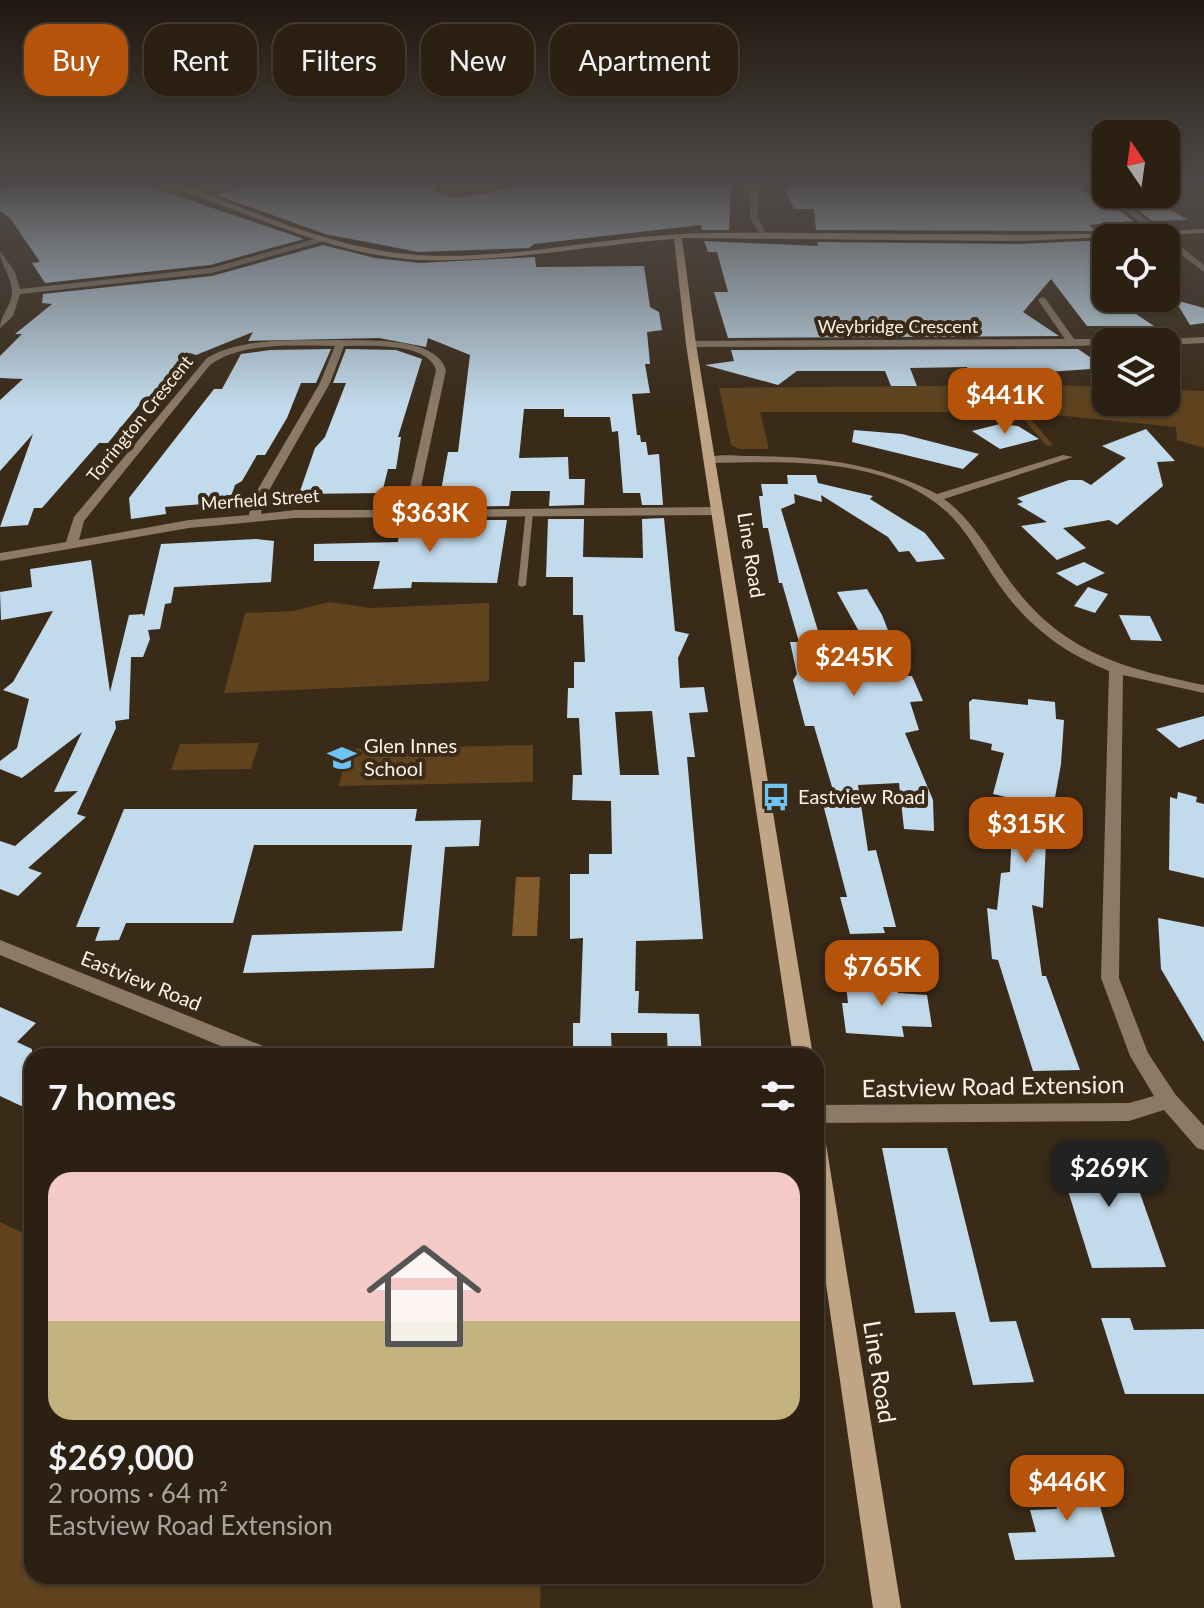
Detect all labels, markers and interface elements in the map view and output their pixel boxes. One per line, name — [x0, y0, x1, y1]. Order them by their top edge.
chip: Buy — [24, 24, 128, 96]
chip: Rent — [144, 24, 257, 96]
chip: Filters — [273, 24, 405, 96]
chip: New — [421, 24, 534, 96]
chip: Apartment — [550, 24, 738, 96]
north arrow — [1092, 120, 1180, 208]
map controls — [1092, 120, 1180, 416]
button: locate — [1092, 224, 1180, 312]
street label: Weybridge Crescent — [818, 315, 979, 337]
button: layers — [1092, 328, 1180, 416]
street label: Torrington Crescent — [81, 350, 197, 486]
pin: $441K — [949, 368, 1061, 436]
text: $441K — [966, 378, 1044, 410]
street label: Merfield Street — [200, 484, 320, 514]
pin: $363K — [374, 486, 486, 554]
text: $363K — [391, 496, 469, 528]
street label: Line Road — [733, 510, 771, 599]
pin: $245K — [798, 630, 910, 698]
text: $245K — [815, 640, 893, 672]
place label: Glen Innes School — [364, 733, 457, 780]
school or university icon: Glen Innes School — [327, 743, 357, 773]
bus stop icon: Eastview Road — [761, 782, 791, 812]
place label: Eastview Road — [798, 784, 926, 808]
pin: $315K — [970, 797, 1082, 865]
text: $315K — [987, 807, 1065, 839]
pin: $765K — [826, 940, 938, 1008]
street label: Eastview Road — [78, 945, 205, 1015]
text: $765K — [843, 950, 921, 982]
street label: Eastview Road Extension — [861, 1069, 1125, 1102]
icon: filters — [756, 1074, 800, 1118]
text: 7 homes — [48, 1076, 176, 1117]
pin: $269K — [1053, 1141, 1165, 1209]
text: $269K — [1070, 1151, 1148, 1183]
icon: home — [352, 1224, 496, 1368]
street label: Line Road — [858, 1318, 903, 1425]
text: $269,000 — [48, 1436, 194, 1477]
pin: $446K — [1011, 1455, 1123, 1523]
text: $446K — [1028, 1465, 1106, 1497]
text: 2 rooms · 64 m² — [48, 1477, 228, 1509]
text: Eastview Road Extension — [48, 1509, 333, 1541]

